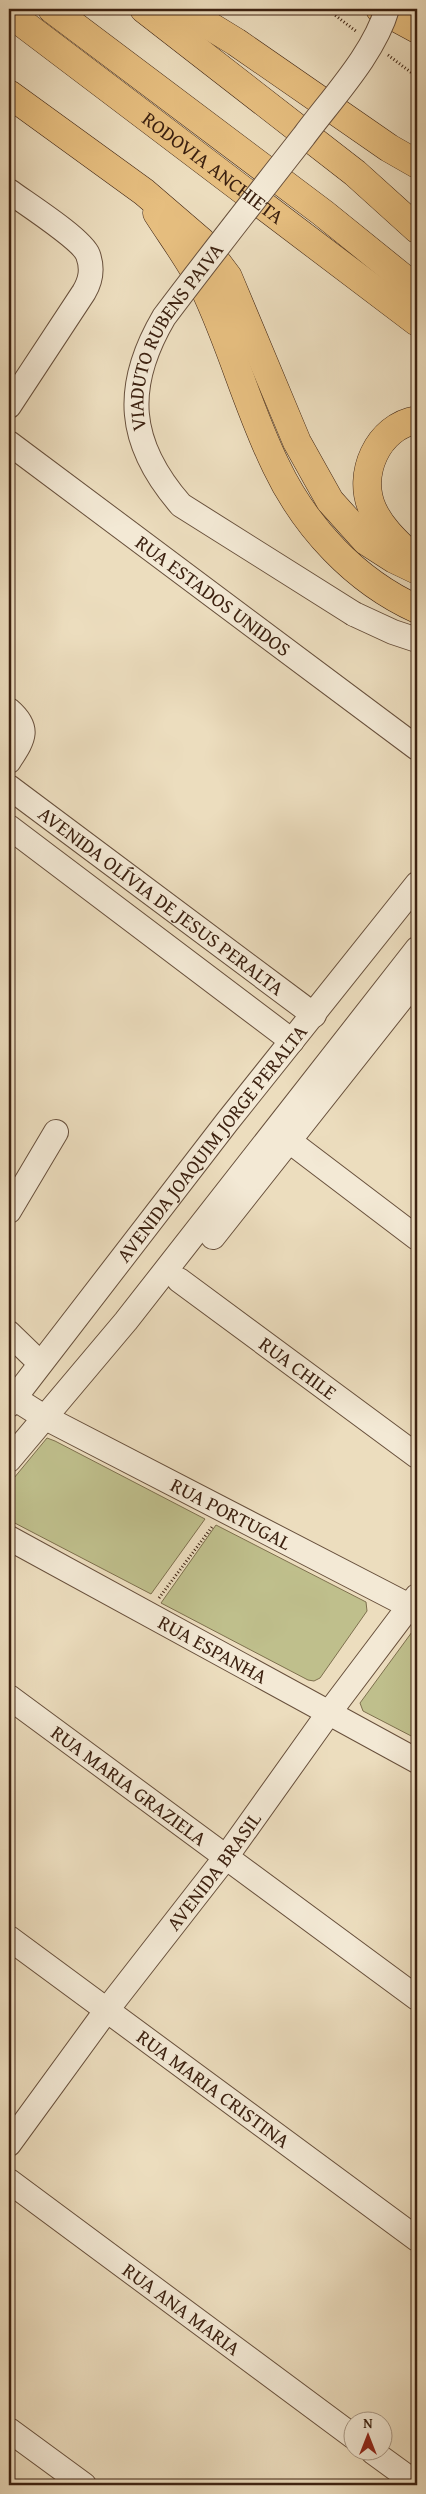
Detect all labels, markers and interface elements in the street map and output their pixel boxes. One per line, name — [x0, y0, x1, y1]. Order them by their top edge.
street label: RODOVIA ANCHIETA — [136, 104, 290, 230]
street label: VIADUTO RUBENS PAIVA — [121, 236, 230, 433]
street label: RUA ESTADOS UNIDOS — [130, 528, 297, 663]
street label: AVENIDA OLÍVIA DE JESUS PERALTA — [32, 799, 291, 1002]
street label: AVENIDA JOAQUIM JORGE PERALTA — [109, 1018, 314, 1268]
street label: RUA CHILE — [253, 1329, 343, 1406]
street label: RUA PORTUGAL — [166, 1470, 297, 1557]
street label: RUA ESPANHA — [153, 1607, 273, 1690]
street label: RUA MARIA GRAZIELA — [45, 1718, 213, 1852]
street label: AVENIDA BRASIL — [159, 1806, 268, 1936]
street label: RUA MARIA CRISTINA — [131, 2022, 296, 2155]
street label: RUA ANA MARIA — [117, 2255, 247, 2362]
north arrow — [344, 2412, 394, 2462]
text: N — [363, 2413, 373, 2433]

